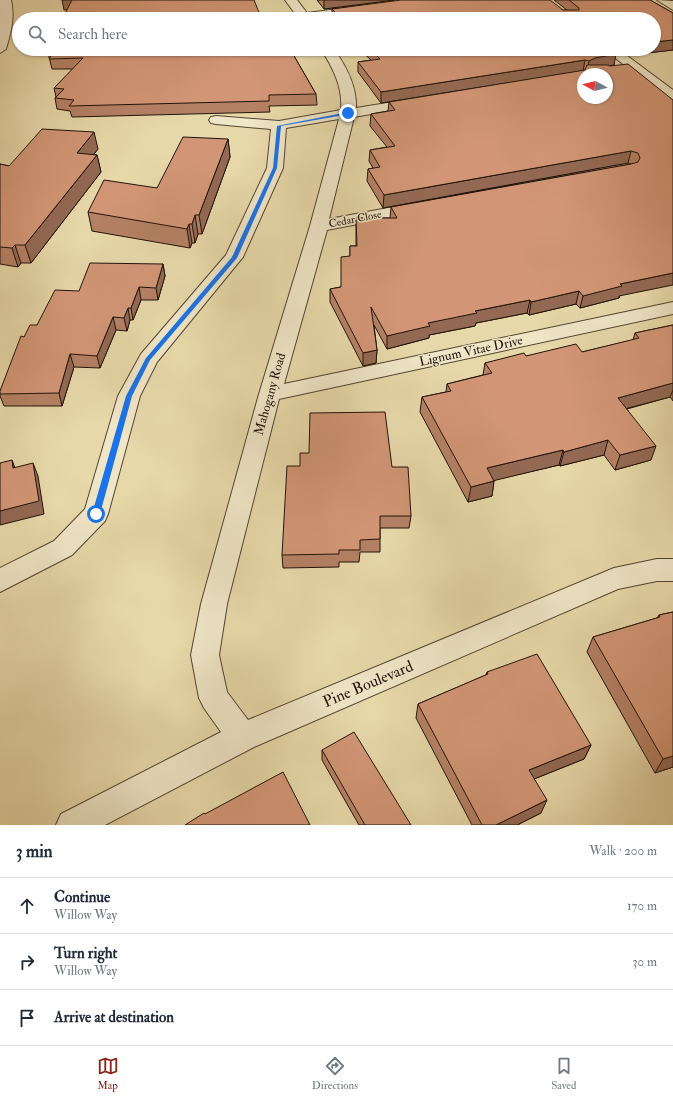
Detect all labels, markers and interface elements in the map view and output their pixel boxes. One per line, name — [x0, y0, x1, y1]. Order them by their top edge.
search box — [12, 12, 661, 56]
icon: search — [26, 23, 48, 45]
text: Search here — [58, 25, 127, 44]
north arrow — [577, 68, 613, 104]
route end — [339, 104, 357, 122]
street label: Cedar Close — [328, 207, 383, 230]
street label: Lignum Vitae Drive — [418, 332, 525, 370]
street label: Mahogany Road — [251, 350, 291, 437]
route start — [87, 505, 105, 523]
street label: Pine Boulevard — [320, 656, 416, 712]
text: 3 min — [16, 841, 53, 862]
text: Walk · 200 m — [589, 843, 657, 859]
text: Continue — [54, 888, 110, 907]
icon: ahead — [16, 895, 38, 917]
text: 170 m — [627, 898, 657, 914]
text: Willow Way — [54, 907, 117, 923]
text: Turn right — [54, 944, 117, 963]
icon: right — [16, 951, 38, 973]
text: 30 m — [633, 954, 657, 970]
text: Willow Way — [54, 963, 117, 979]
icon: arrive — [16, 1007, 38, 1029]
text: Arrive at destination — [54, 1008, 174, 1027]
tab: Map — [97, 1055, 119, 1092]
tab: Directions — [312, 1055, 358, 1092]
tab: Saved — [551, 1055, 576, 1092]

